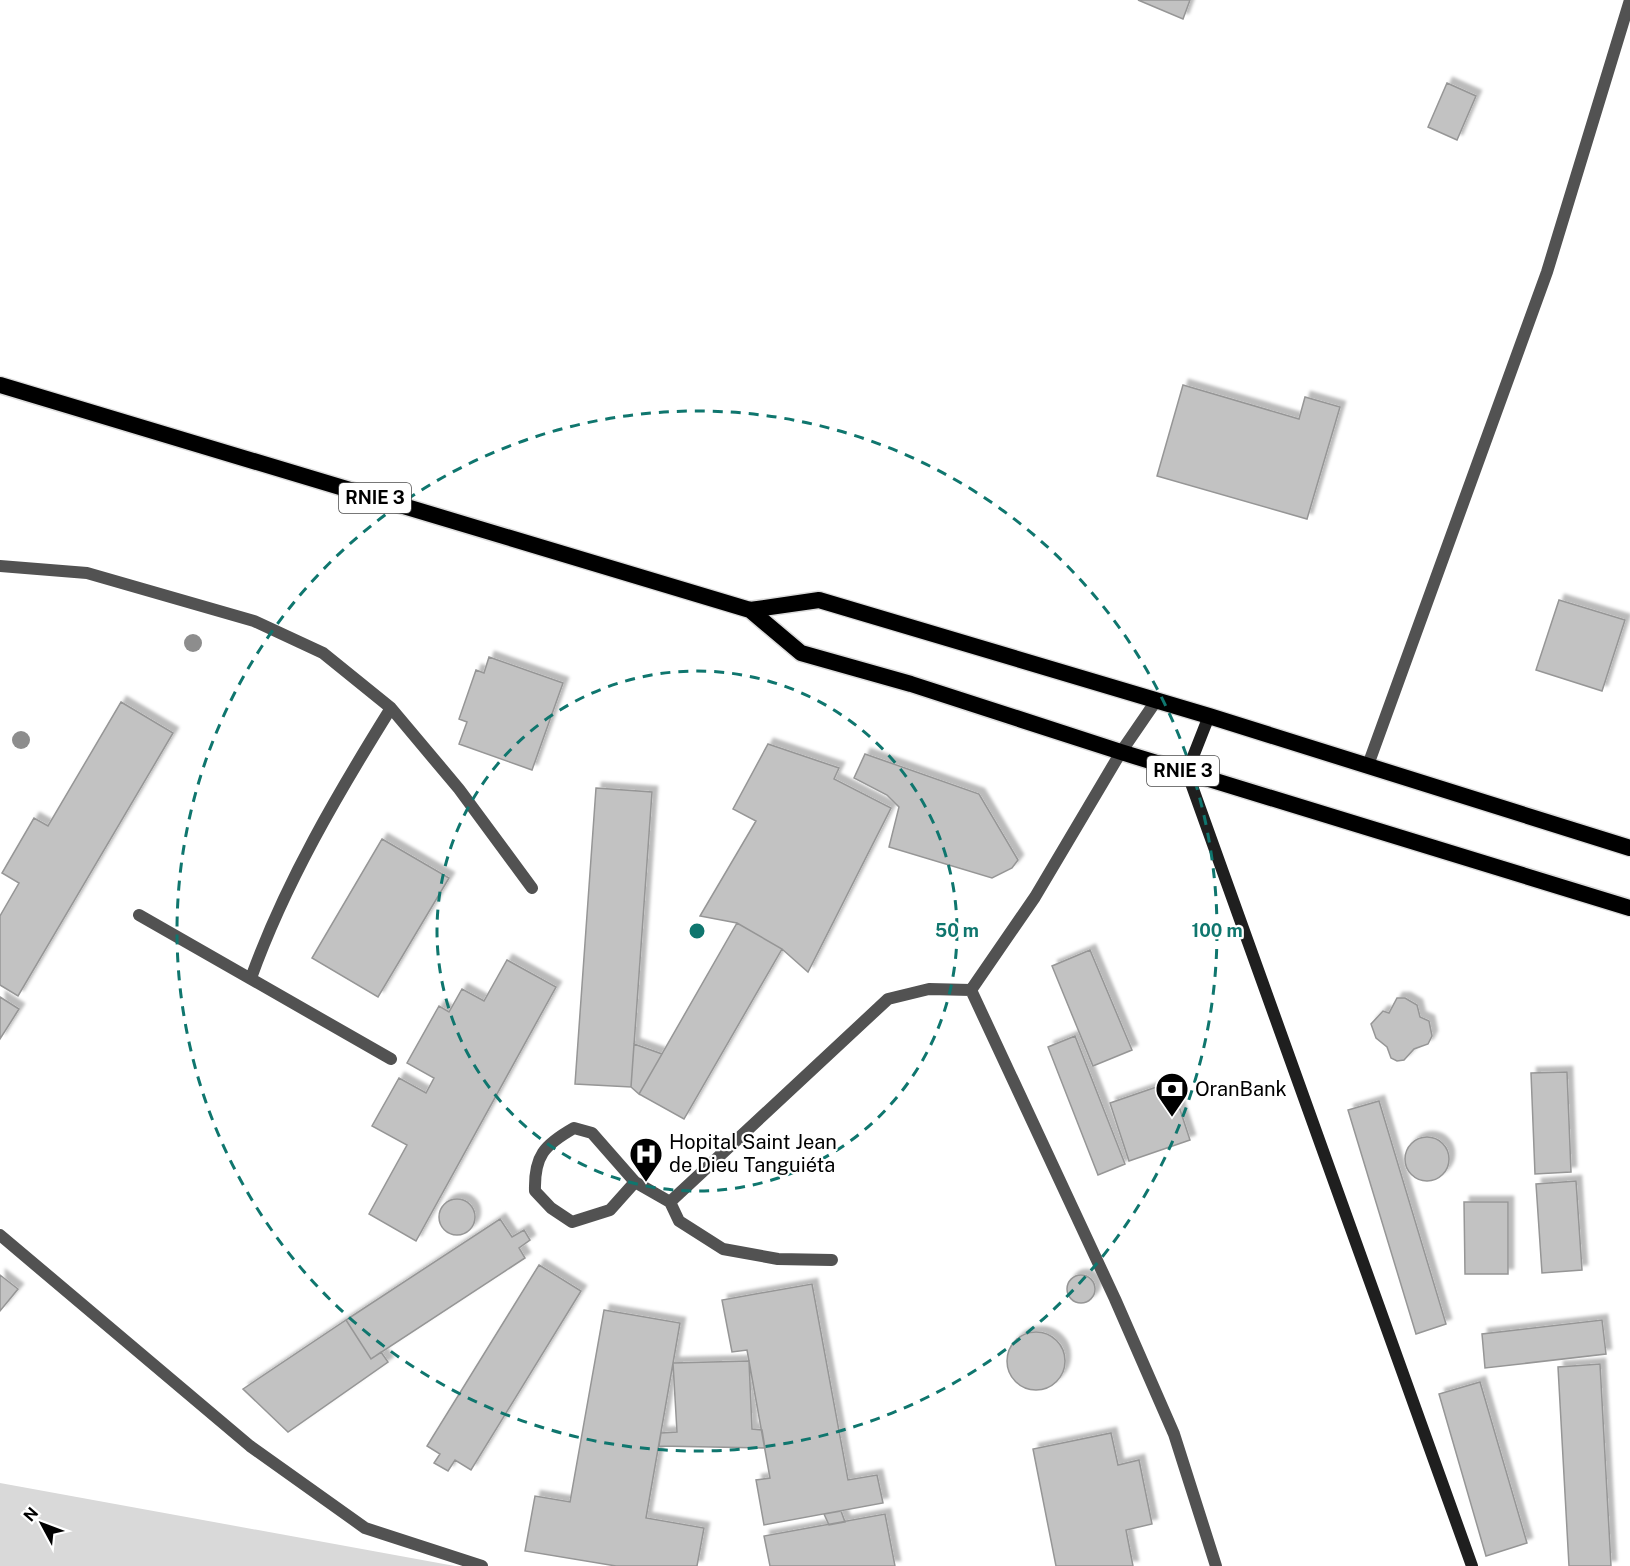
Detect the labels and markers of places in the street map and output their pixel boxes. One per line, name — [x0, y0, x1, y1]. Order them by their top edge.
centre of rings — [687, 921, 707, 941]
bank icon: OranBank — [1154, 1071, 1190, 1118]
place label: OranBank — [1195, 1077, 1287, 1101]
place label: Hopital Saint Jean de Dieu Tanguiéta — [669, 1130, 837, 1177]
hospital icon: Hopital Saint Jean de Dieu Tanguiéta — [628, 1136, 664, 1183]

